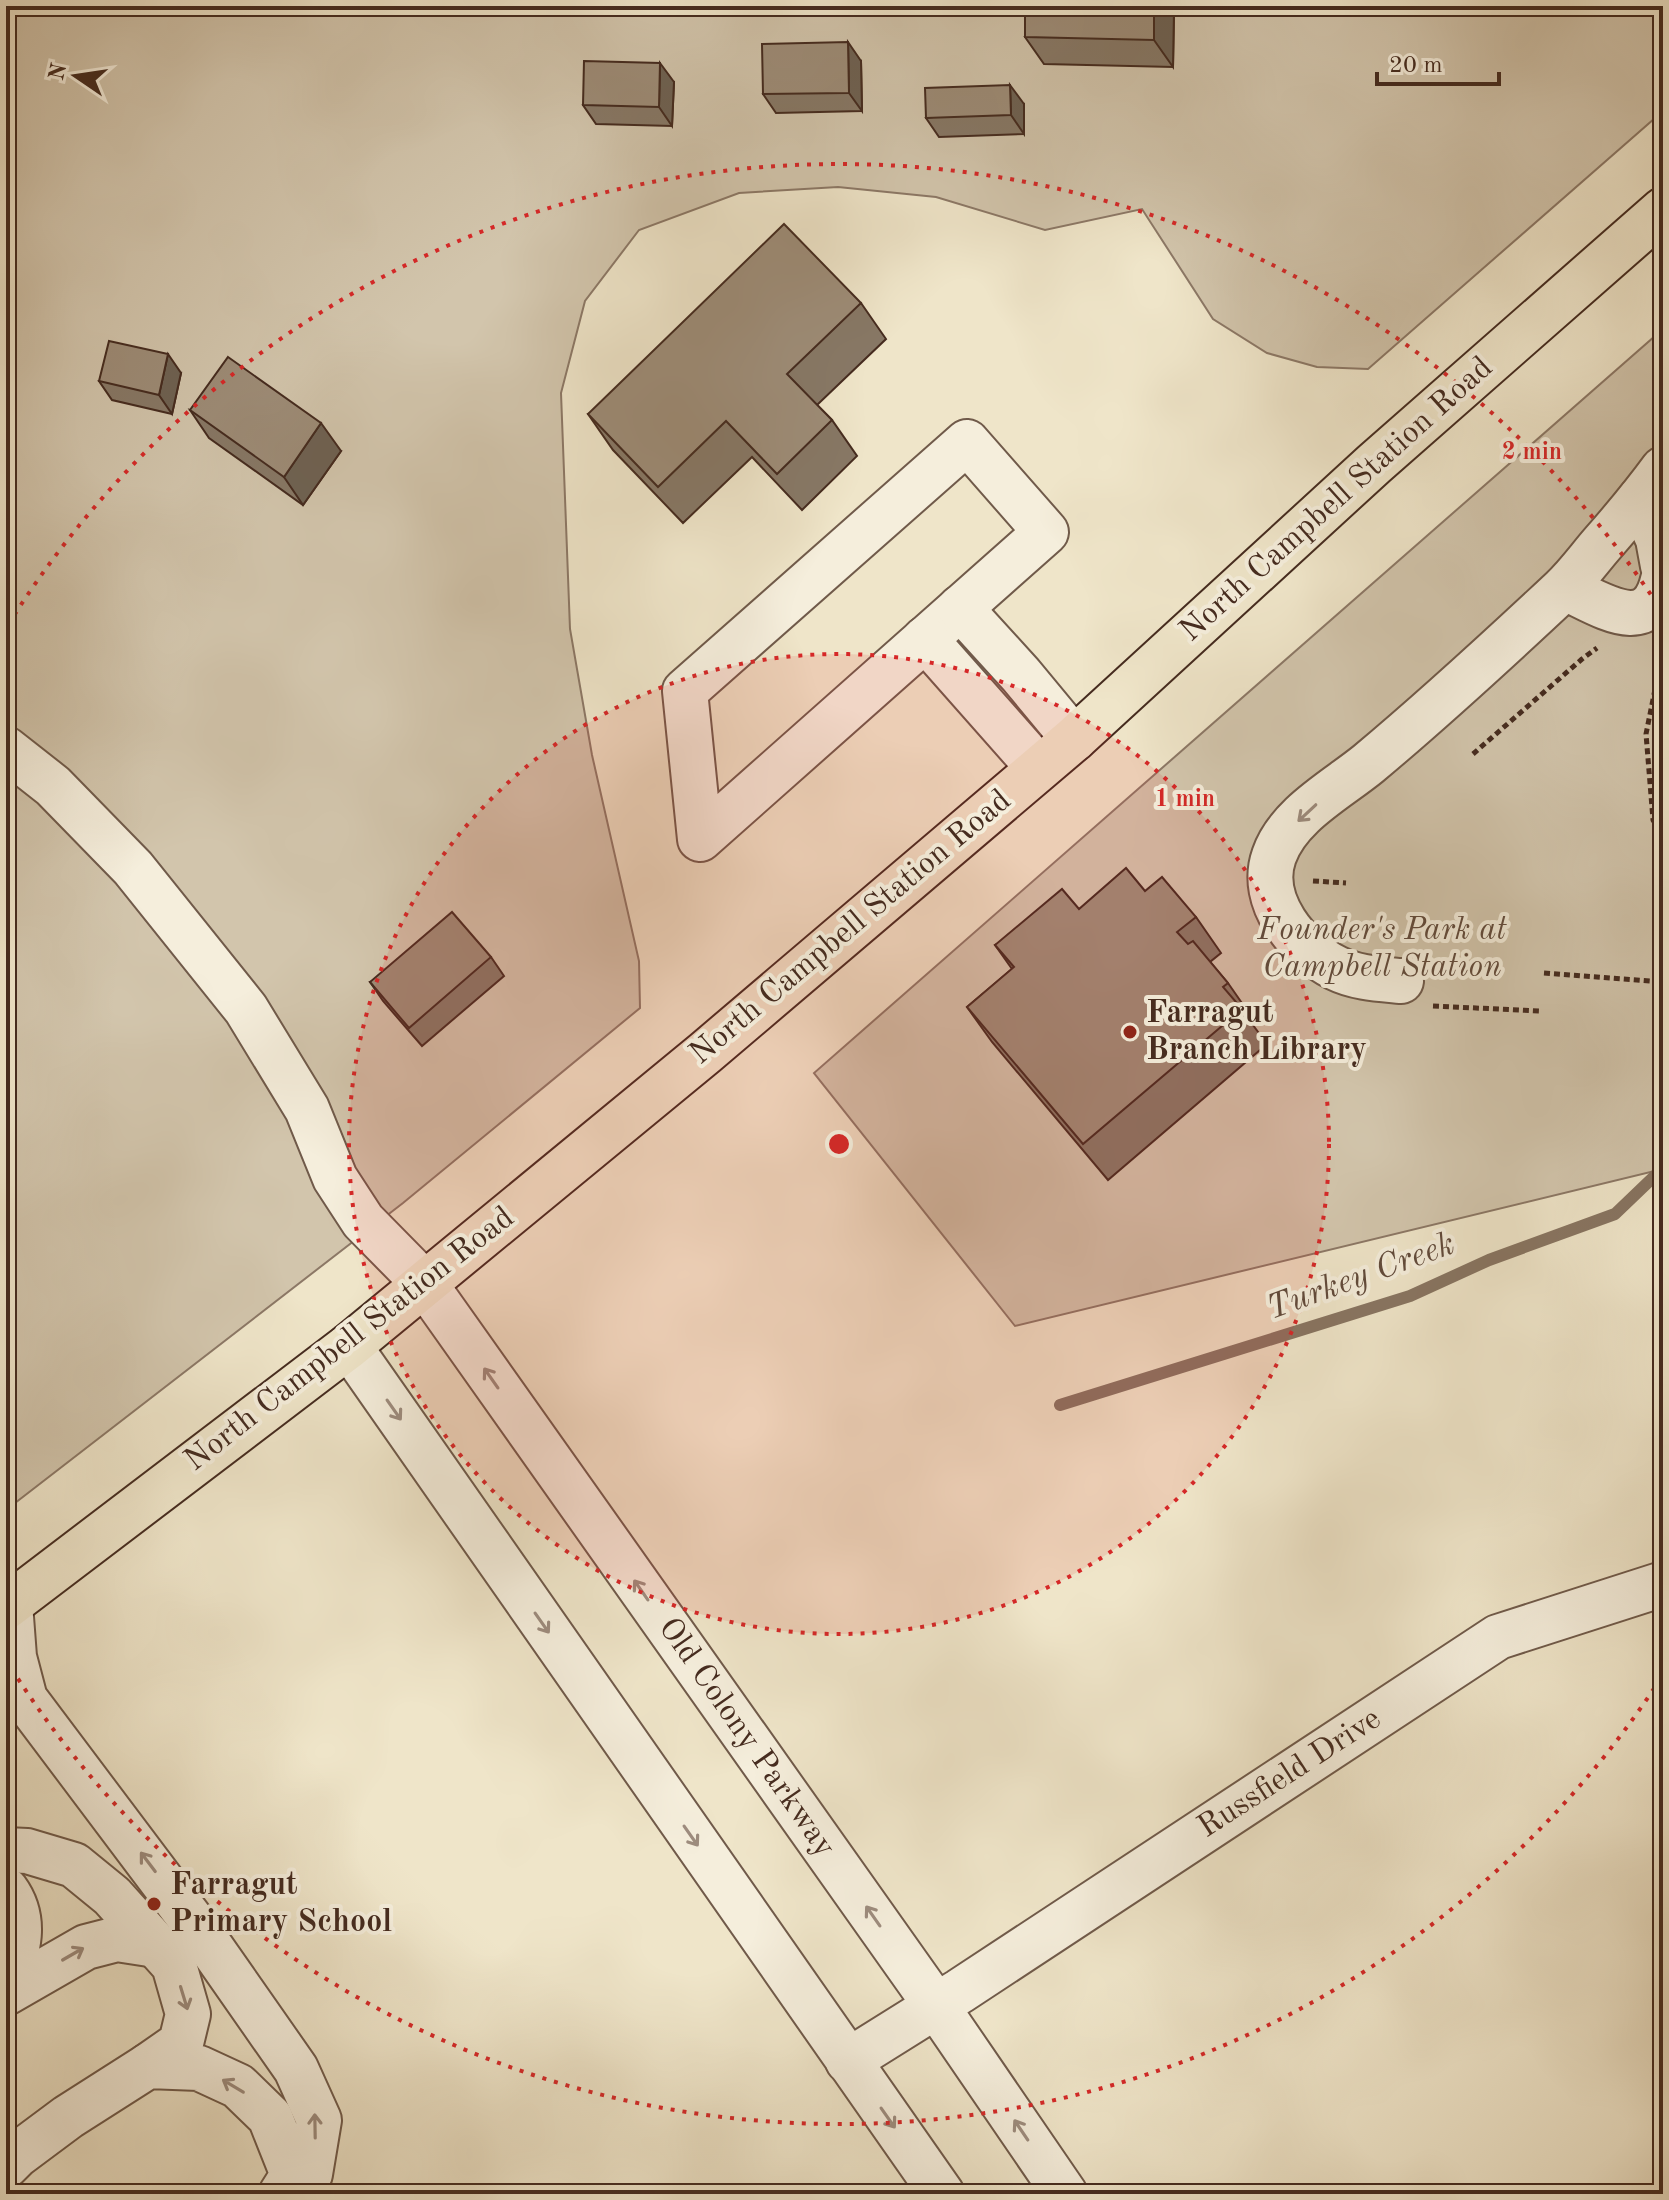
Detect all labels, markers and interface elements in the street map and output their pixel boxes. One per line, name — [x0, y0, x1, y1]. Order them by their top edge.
north arrow — [36, 36, 116, 116]
scale bar — [1377, 36, 1499, 86]
text: 20 m — [1389, 54, 1443, 78]
text: N — [46, 61, 71, 83]
street label: North Campbell Station Road — [1175, 352, 1499, 648]
text: 2 min — [1502, 441, 1562, 465]
street label: North Campbell Station Road — [684, 785, 1018, 1071]
text: 1 min — [1155, 788, 1215, 812]
one-way arrow — [1297, 803, 1317, 822]
park label: Founder's Park at Campbell Station — [1256, 915, 1508, 984]
place label: Farragut Branch Library — [1146, 998, 1367, 1067]
marker: Farragut Branch Library — [1121, 1023, 1139, 1041]
centre of rings — [825, 1130, 853, 1158]
street label: North Campbell Station Road — [179, 1202, 521, 1478]
water label: Turkey Creek — [1263, 1227, 1459, 1327]
one-way arrow — [483, 1367, 499, 1389]
one-way arrow — [386, 1398, 402, 1420]
one-way arrow — [633, 1579, 649, 1601]
one-way arrow — [534, 1611, 550, 1633]
street label: Old Colony Parkway — [652, 1613, 840, 1863]
street label: Russfield Drive — [1193, 1703, 1387, 1845]
one-way arrow — [683, 1825, 699, 1847]
one-way arrow — [139, 1852, 156, 1873]
place label: Farragut Primary School — [170, 1870, 392, 1939]
marker: Farragut Primary School — [145, 1895, 163, 1913]
one-way arrow — [864, 1906, 881, 1928]
one-way arrow — [61, 1946, 85, 1961]
one-way arrow — [177, 1984, 192, 2010]
one-way arrow — [222, 2078, 245, 2094]
one-way arrow — [880, 2107, 896, 2129]
one-way arrow — [308, 2113, 323, 2139]
one-way arrow — [1013, 2119, 1029, 2141]

